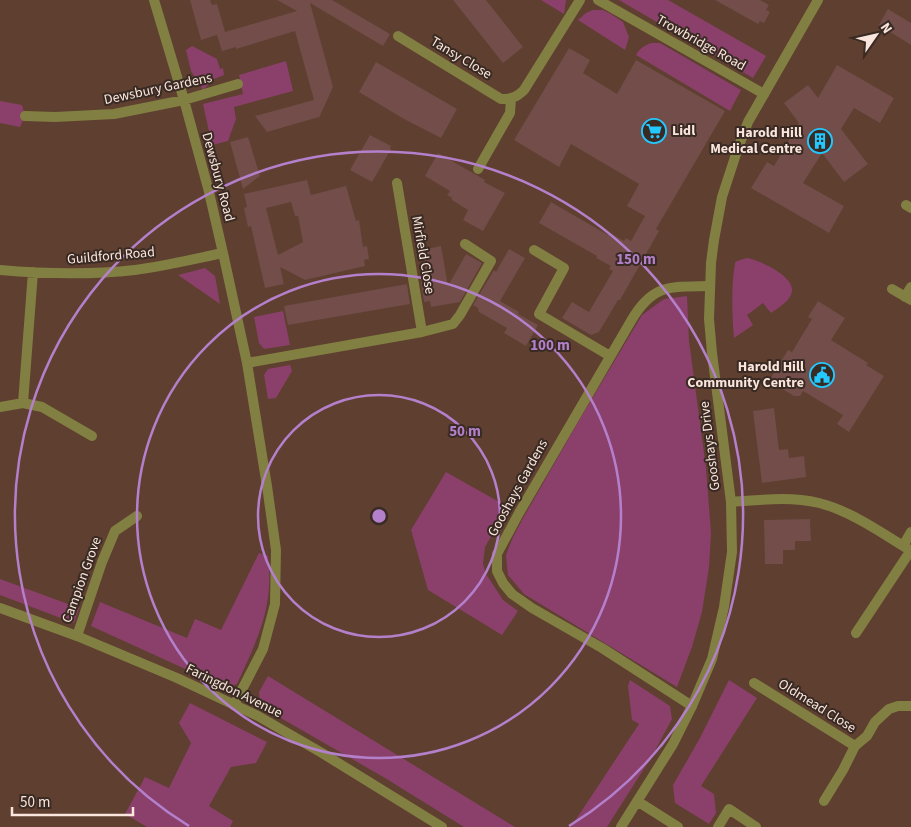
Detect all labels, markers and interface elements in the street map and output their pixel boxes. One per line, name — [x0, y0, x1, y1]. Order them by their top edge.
street label: Trowbridge Road — [653, 10, 749, 76]
north arrow — [851, 10, 901, 60]
text: N — [875, 19, 897, 38]
street label: Tansy Close — [427, 32, 495, 84]
street label: Dewsbury Gardens — [102, 68, 214, 110]
supermarket icon: Lidl — [641, 118, 667, 144]
place label: Lidl — [672, 121, 695, 141]
place label: Harold Hill Medical Centre — [710, 123, 802, 159]
building icon: Harold Hill Medical Centre — [807, 128, 833, 154]
street label: Dewsbury Road — [196, 130, 240, 224]
street label: Mirfield Close — [406, 214, 440, 296]
street label: Guildford Road — [66, 242, 156, 270]
text: 150 m — [616, 249, 656, 270]
text: 100 m — [530, 335, 570, 356]
place label: Harold Hill Community Centre — [687, 357, 804, 393]
public building icon: Harold Hill Community Centre — [809, 362, 835, 388]
street label: Gooshays Drive — [695, 400, 725, 492]
text: 50 m — [449, 421, 481, 442]
street label: Gooshays Gardens — [483, 436, 553, 540]
centre of rings — [370, 507, 388, 525]
street label: Campion Grove — [57, 534, 107, 626]
street label: Faringdon Avenue — [182, 659, 286, 723]
street label: Oldmead Close — [774, 674, 860, 738]
scale bar — [12, 784, 134, 816]
text: 50 m — [20, 792, 50, 813]

